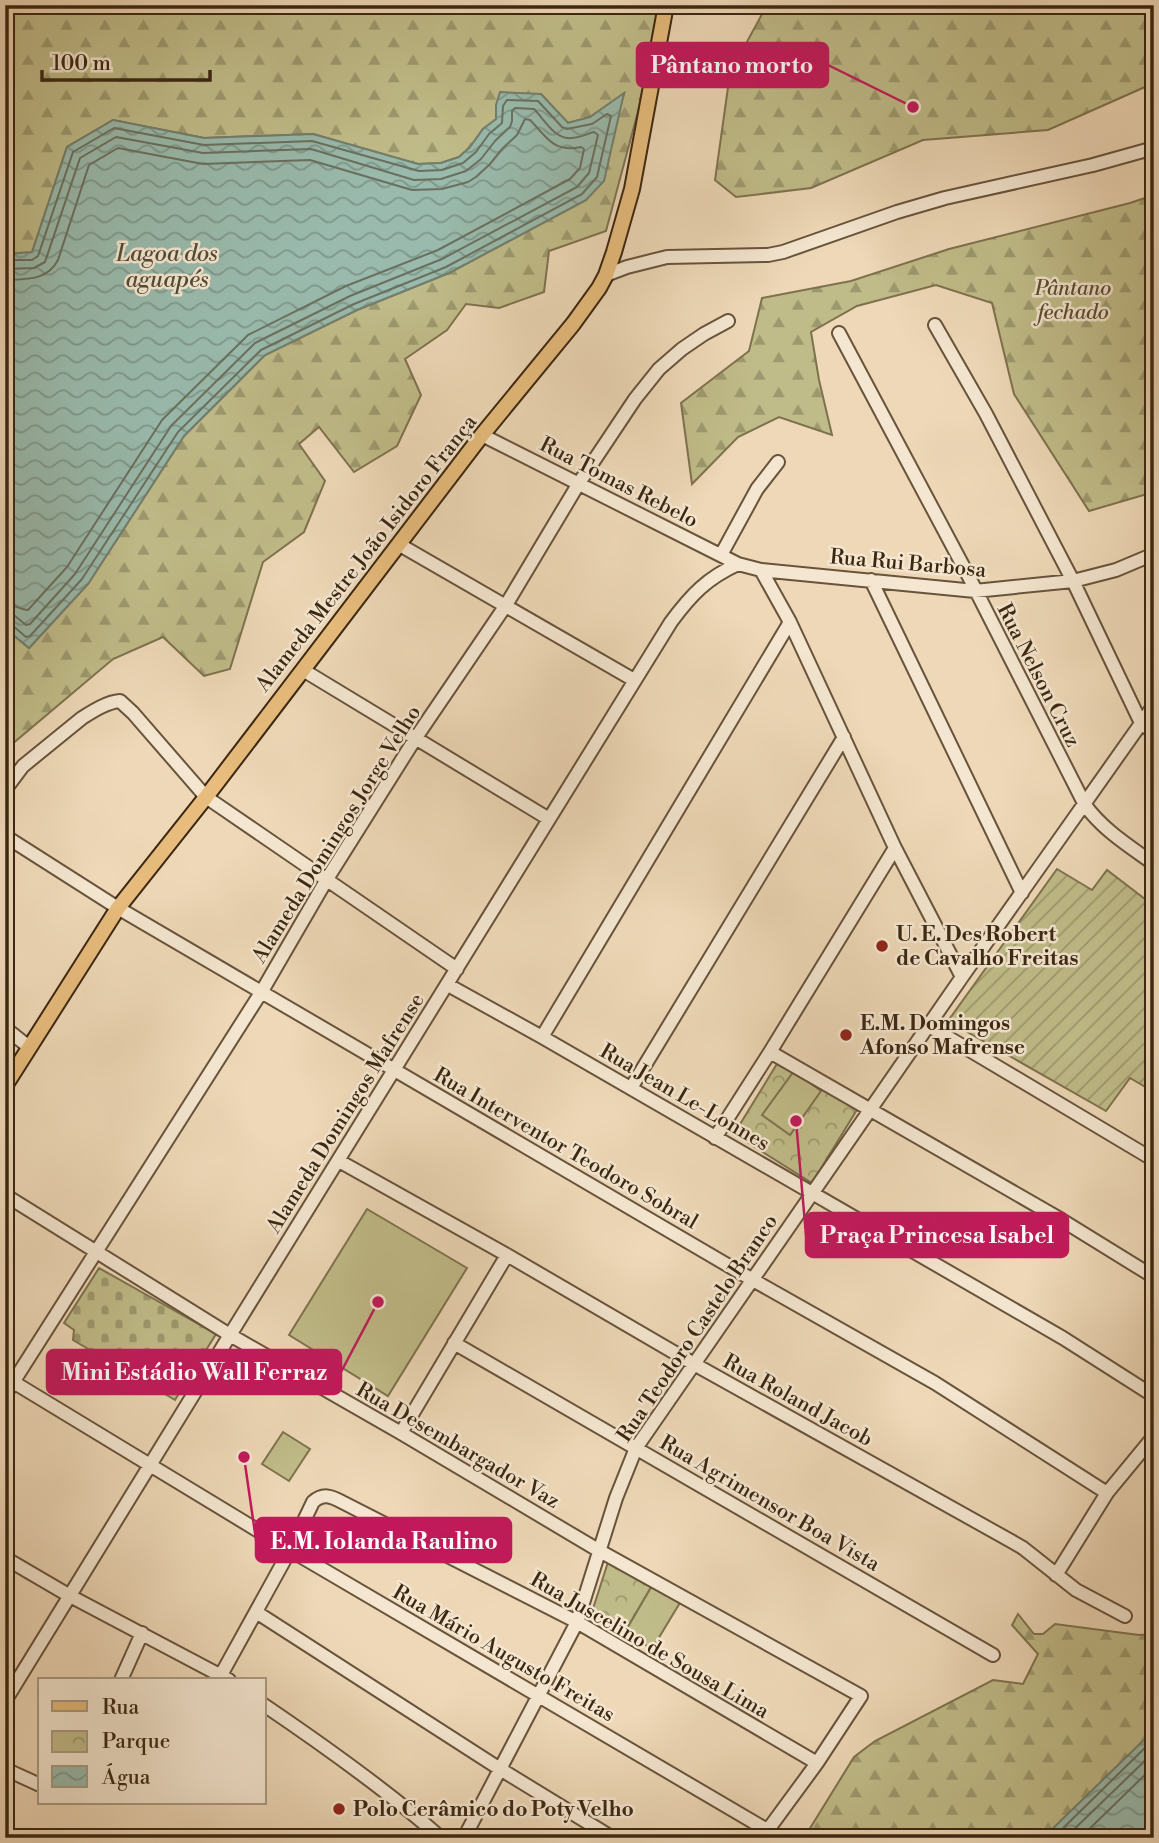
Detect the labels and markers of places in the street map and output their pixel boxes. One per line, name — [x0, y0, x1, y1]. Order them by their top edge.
callout: Pântano morto — [637, 43, 828, 87]
place label: U. E. Des Robert de Cavalho Freitas — [896, 922, 1078, 972]
marker: U. E. Des Robert de Cavalho Freitas — [874, 938, 890, 954]
place label: E.M. Domingos Afonso Mafrense — [859, 1011, 1025, 1061]
marker: E.M. Domingos Afonso Mafrense — [838, 1027, 854, 1043]
callout: Praça Princesa Isabel — [806, 1213, 1068, 1257]
callout: Mini Estádio Wall Ferraz — [47, 1350, 341, 1394]
callout: E.M. Iolanda Raulino — [256, 1518, 511, 1562]
place label: Polo Cerâmico do Poty Velho — [353, 1797, 634, 1823]
marker: Polo Cerâmico do Poty Velho — [331, 1801, 347, 1817]

